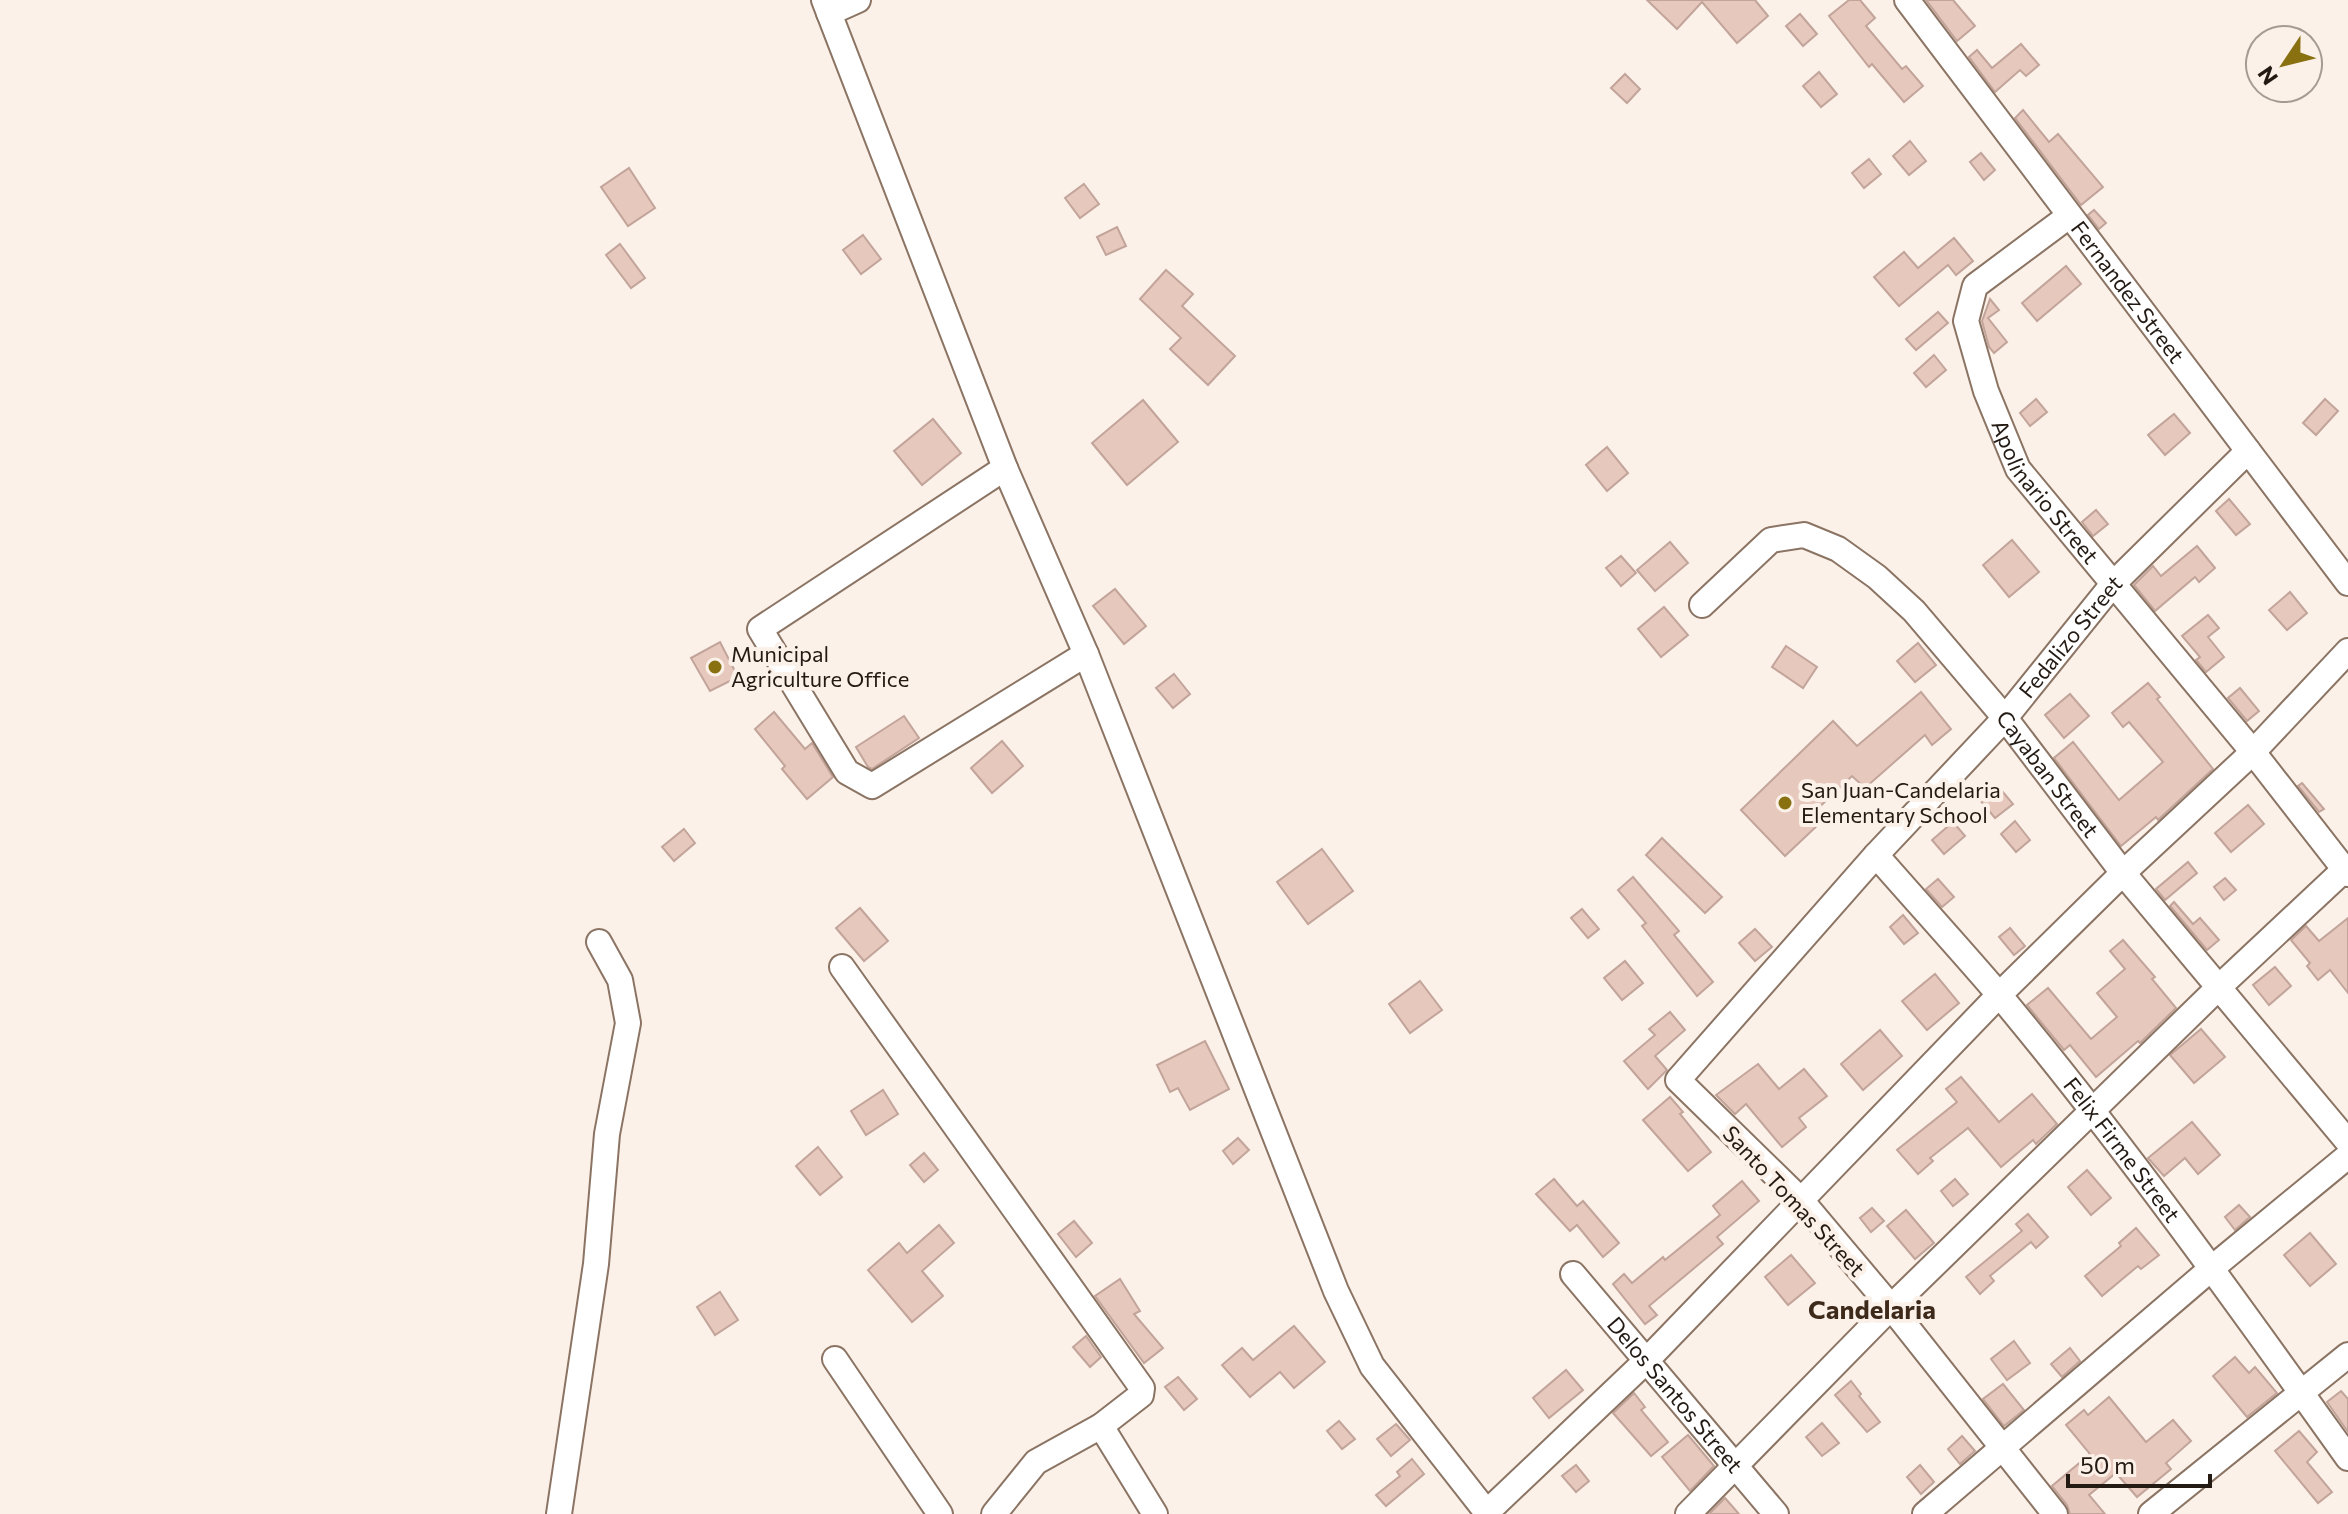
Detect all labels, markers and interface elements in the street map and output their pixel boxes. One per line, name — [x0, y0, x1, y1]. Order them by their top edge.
north arrow — [2244, 24, 2324, 104]
text: N — [2251, 61, 2283, 90]
street label: Fernandez Street — [2066, 215, 2191, 368]
street label: Apolinario Street — [1986, 416, 2105, 569]
street label: Fedalizo Street — [2013, 569, 2127, 703]
place label: Municipal Agriculture Office — [731, 640, 909, 692]
marker: Municipal Agriculture Office — [706, 658, 724, 676]
street label: Cayaban Street — [1991, 705, 2105, 843]
place label: San Juan-Candelaria Elementary School — [1801, 776, 2001, 828]
marker: San Juan-Candelaria Elementary School — [1776, 794, 1794, 812]
street label: Felix Firme Street — [2058, 1072, 2186, 1227]
street label: Santo Tomas Street — [1718, 1120, 1871, 1281]
district label: Candelaria — [1808, 1293, 1936, 1324]
street label: Delos Santos Street — [1602, 1311, 1749, 1478]
scale bar — [2068, 1438, 2210, 1488]
text: 50 m — [2080, 1450, 2135, 1479]

